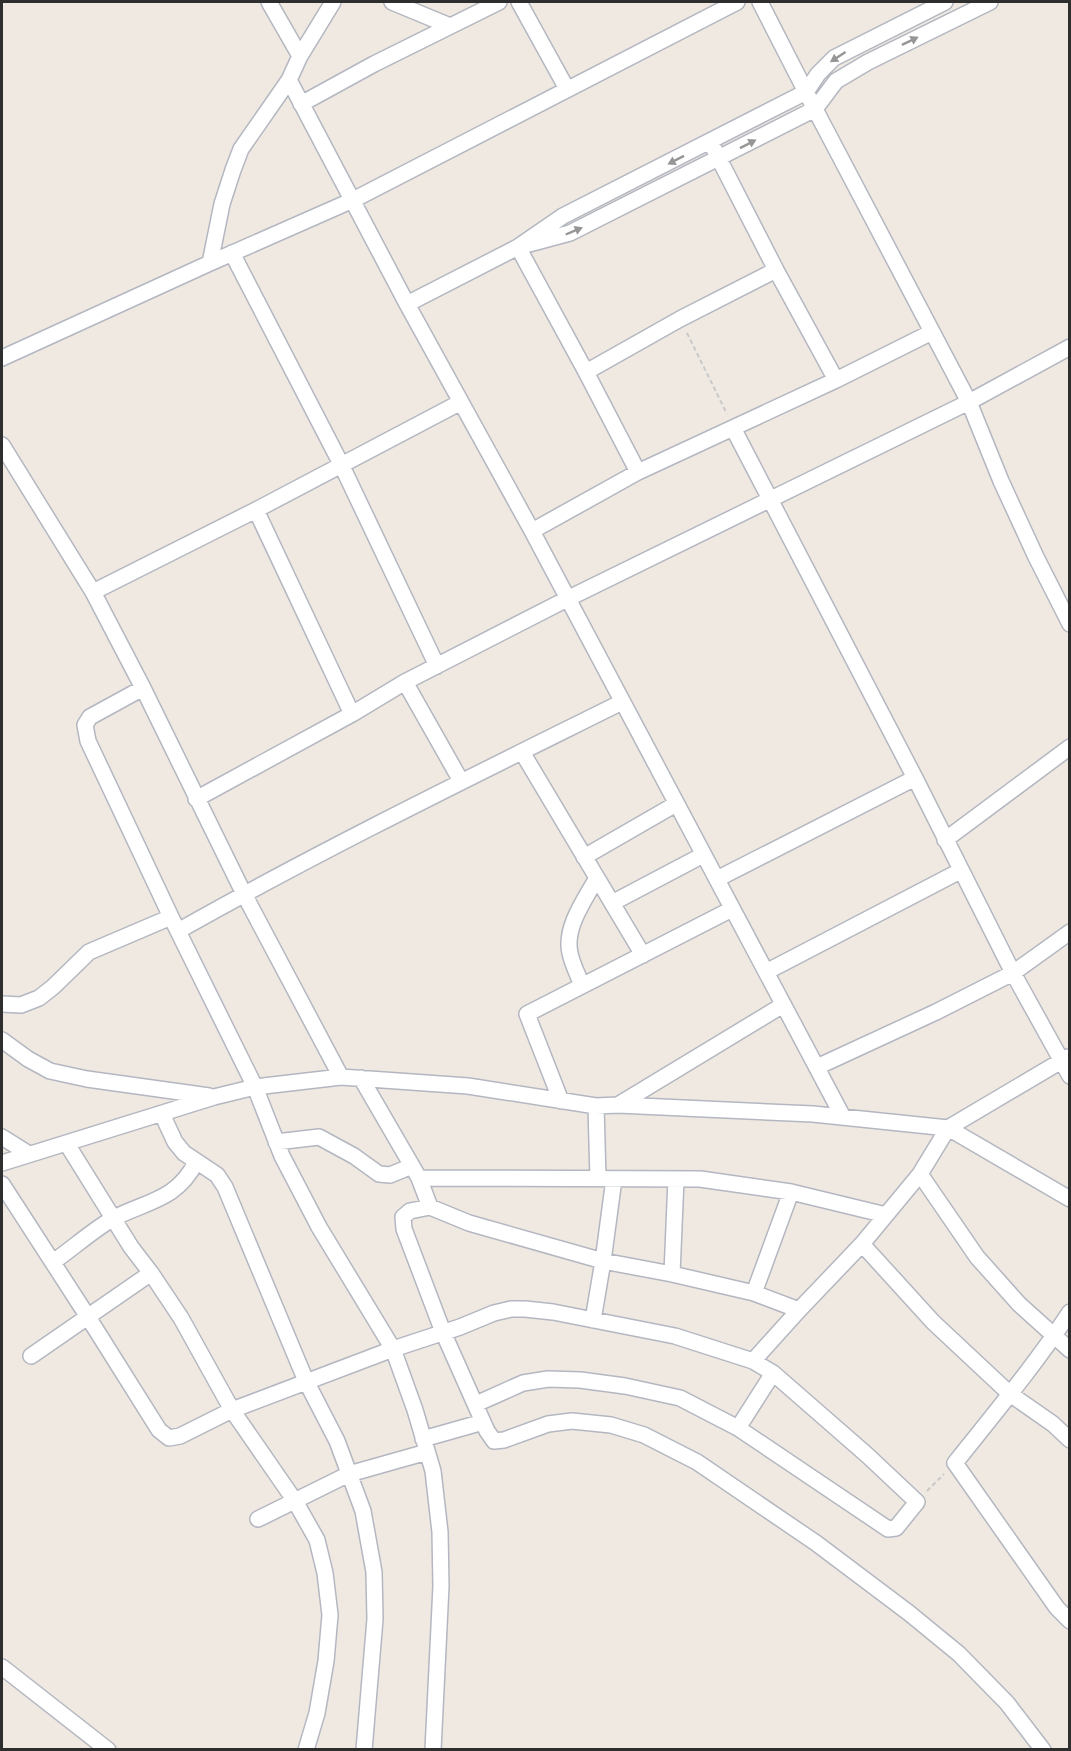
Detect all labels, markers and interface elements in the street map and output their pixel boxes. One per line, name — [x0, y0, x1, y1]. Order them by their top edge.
one-way arrow — [902, 36, 919, 46]
one-way arrow — [829, 52, 846, 63]
one-way arrow — [739, 139, 757, 149]
one-way arrow — [667, 155, 684, 165]
one-way arrow — [565, 226, 583, 236]

